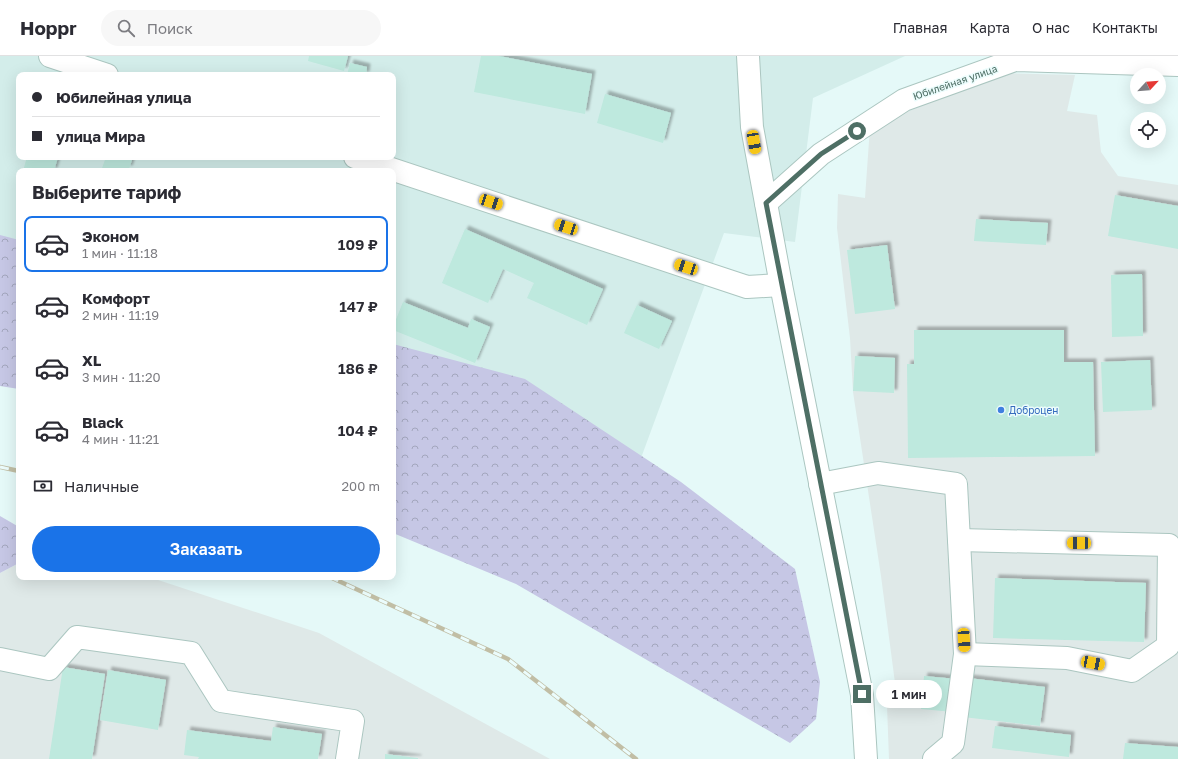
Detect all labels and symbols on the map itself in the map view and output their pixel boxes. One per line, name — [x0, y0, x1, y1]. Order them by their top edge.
street label: Юбилейная улица — [911, 62, 999, 102]
north arrow — [1130, 68, 1166, 104]
route start — [848, 122, 866, 140]
car — [746, 129, 762, 155]
car — [478, 193, 504, 211]
car — [553, 218, 579, 236]
car — [673, 258, 699, 276]
place label: Доброцен — [1009, 404, 1058, 416]
marker: Доброцен — [996, 405, 1006, 415]
car — [1067, 537, 1091, 549]
car — [957, 628, 971, 652]
car — [1080, 655, 1106, 671]
callout: 1 мин — [876, 680, 942, 708]
route end — [853, 685, 871, 703]

